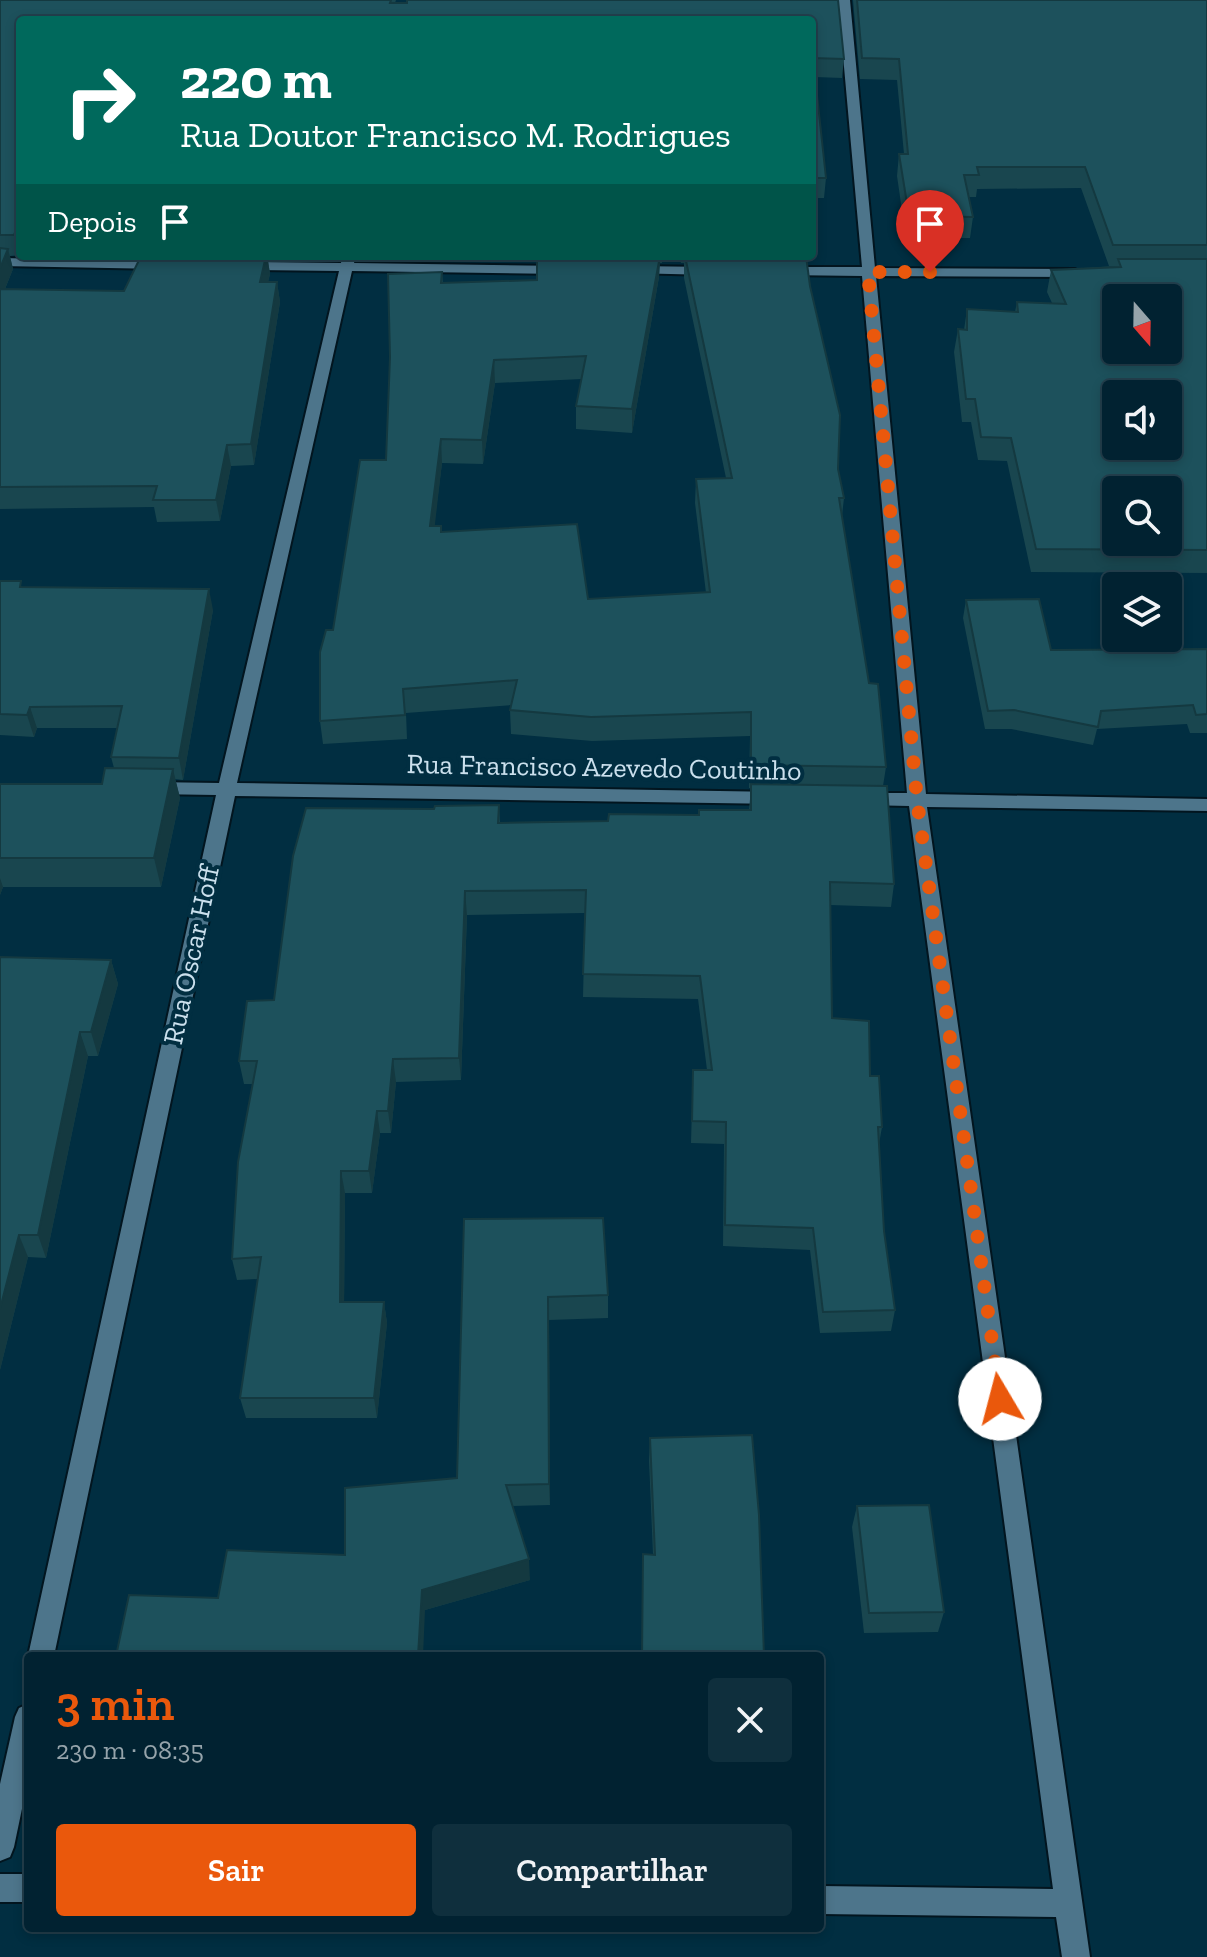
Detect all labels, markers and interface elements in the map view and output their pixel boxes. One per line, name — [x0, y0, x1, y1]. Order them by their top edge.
text: 220 m — [180, 45, 332, 112]
icon: right — [48, 48, 152, 152]
text: Rua Doutor Francisco M. Rodrigues — [180, 113, 731, 156]
pin — [896, 190, 964, 272]
icon: arrive — [153, 200, 197, 244]
icon: arrive — [908, 202, 952, 246]
text: Depois — [48, 204, 137, 240]
north arrow — [1102, 284, 1182, 364]
map controls — [1102, 284, 1182, 652]
button: sound — [1102, 380, 1182, 460]
button: search — [1102, 476, 1182, 556]
button: layers — [1102, 572, 1182, 652]
street label: Rua Francisco Azevedo Coutinho — [406, 747, 802, 787]
street label: Rua Oscar Hoff — [156, 861, 226, 1047]
position arrow — [958, 1357, 1042, 1441]
text: 3 min — [56, 1675, 174, 1732]
button: close — [708, 1678, 792, 1762]
text: 230 m · 08:35 — [56, 1734, 204, 1766]
button: Sair — [56, 1824, 416, 1916]
button: Compartilhar — [432, 1824, 792, 1916]

